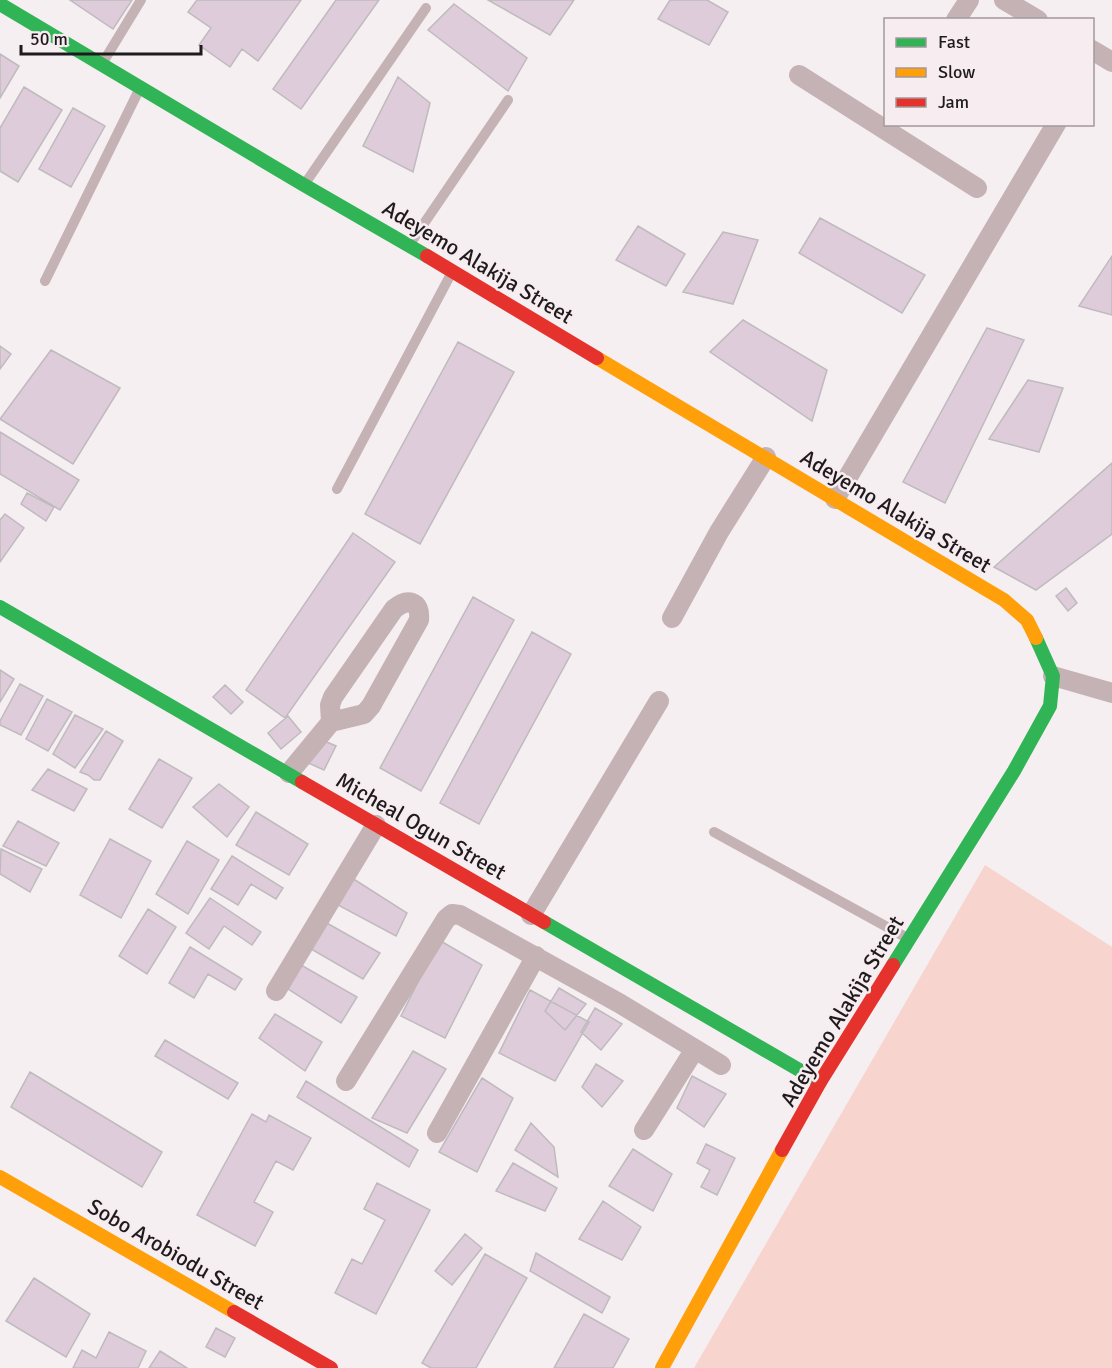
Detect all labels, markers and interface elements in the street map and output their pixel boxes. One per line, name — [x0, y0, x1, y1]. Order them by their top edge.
scale bar — [21, 18, 201, 56]
legend — [884, 18, 1094, 126]
text: 50 m — [30, 28, 68, 50]
text: Fast — [938, 31, 970, 53]
text: Slow — [938, 61, 975, 83]
text: Jam — [938, 91, 969, 113]
street label: Adeyemo Alakija Street — [378, 194, 579, 330]
street label: Adeyemo Alakija Street — [796, 443, 997, 579]
street label: Micheal Ogun Street — [331, 766, 511, 886]
street label: Adeyemo Alakija Street — [774, 910, 910, 1111]
street label: Sobo Arobiodu Street — [83, 1193, 269, 1316]

